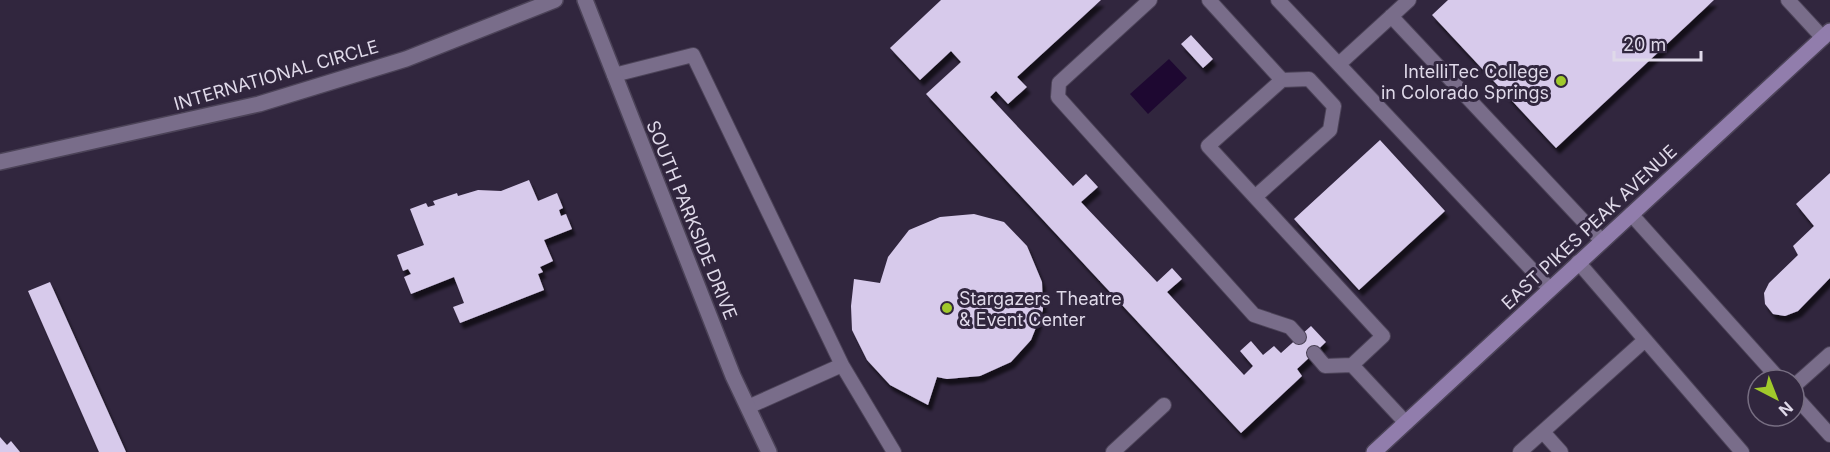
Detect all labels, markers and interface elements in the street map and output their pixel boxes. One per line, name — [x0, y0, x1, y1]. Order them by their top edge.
scale bar — [1614, 24, 1701, 62]
text: 20 m — [1623, 34, 1666, 55]
street label: INTERNATIONAL CIRCLE — [171, 36, 381, 114]
place label: IntelliTec College in Colorado Springs — [1381, 61, 1549, 103]
marker: IntelliTec College in Colorado Springs — [1554, 74, 1568, 88]
street label: SOUTH PARKSIDE DRIVE — [642, 117, 742, 323]
street label: EAST PIKES PEAK AVENUE — [1497, 140, 1681, 314]
place label: Stargazers Theatre & Event Center — [959, 288, 1122, 330]
marker: Stargazers Theatre & Event Center — [940, 301, 954, 315]
north arrow — [1746, 368, 1806, 428]
text: N — [1775, 398, 1797, 421]

